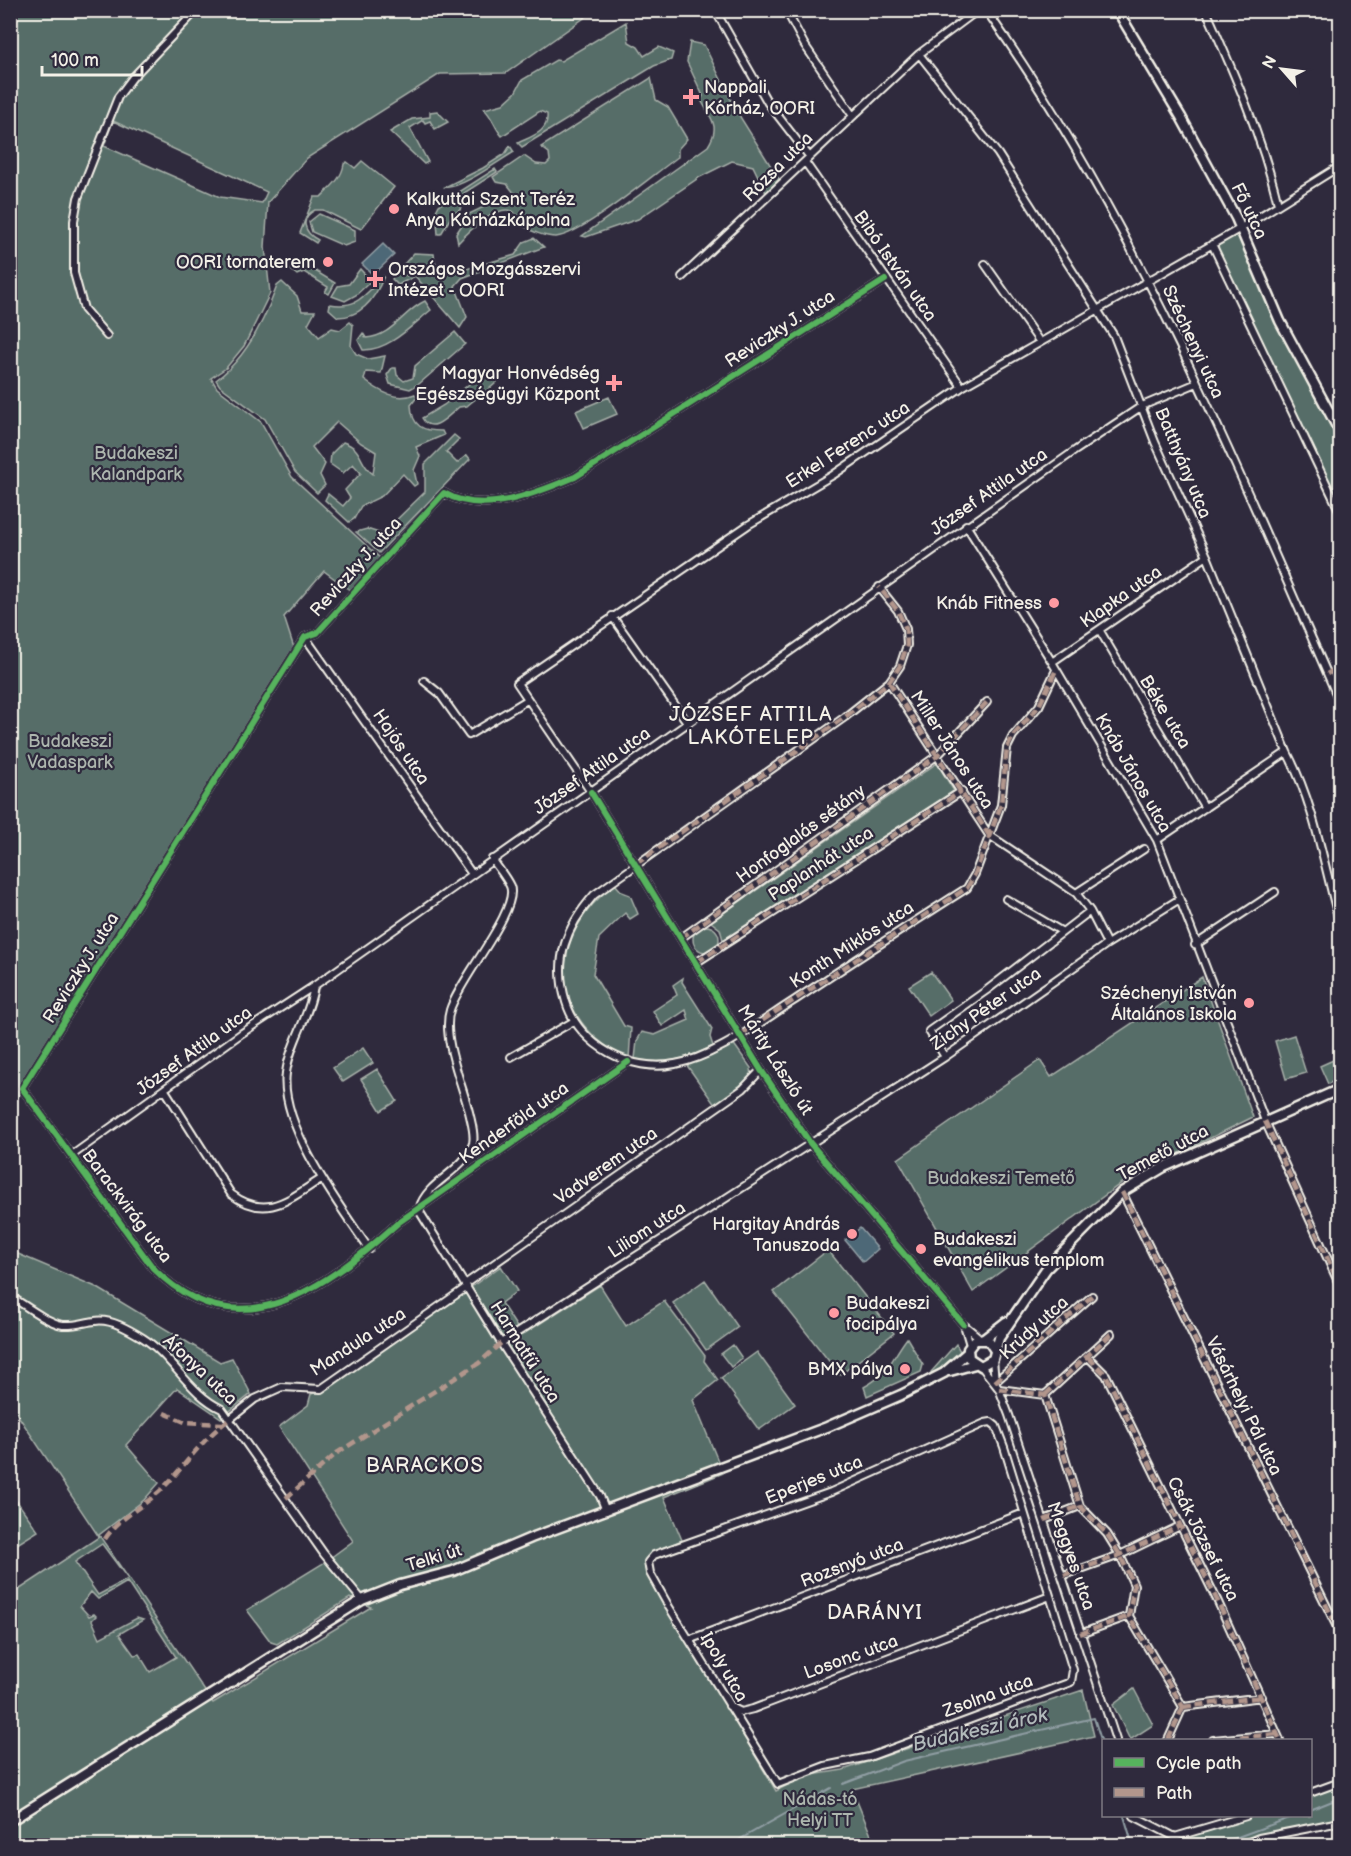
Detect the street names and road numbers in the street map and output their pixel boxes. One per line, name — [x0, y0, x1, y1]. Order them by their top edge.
street label: Rózsa utca — [739, 128, 817, 206]
street label: Fő utca — [1226, 180, 1272, 242]
street label: Bibó István utca — [849, 207, 941, 325]
street label: Széchenyi utca — [1158, 282, 1228, 402]
street label: Reviczky J. utca — [721, 286, 839, 372]
street label: Erkel Ferenc utca — [782, 397, 914, 493]
street label: Batthyány utca — [1150, 405, 1216, 521]
street label: József Attila utca — [927, 444, 1051, 540]
street label: Reviczky J. utca — [306, 513, 406, 621]
street label: Klapka utca — [1076, 561, 1166, 633]
street label: Béke utca — [1135, 671, 1195, 753]
street label: Miller János utca — [906, 687, 998, 813]
street label: Hajós utca — [368, 705, 434, 789]
street label: Knáb János utca — [1090, 710, 1176, 836]
street label: József Attila utca — [530, 723, 654, 819]
street label: Honfoglalás sétány — [732, 780, 870, 888]
street label: Paplanhát utca — [765, 822, 877, 906]
street label: Konth Miklós utca — [786, 897, 918, 993]
street label: Reviczky J. utca — [39, 909, 123, 1027]
street label: Zichy Péter utca — [926, 963, 1045, 1055]
street label: Márity László út — [733, 1001, 817, 1119]
street label: József Attila utca — [132, 1002, 256, 1100]
street label: Kenderföld utca — [455, 1078, 573, 1168]
street label: Temető utca — [1114, 1120, 1212, 1186]
street label: Vadverem utca — [551, 1123, 661, 1209]
street label: Barackvirág utca — [78, 1145, 176, 1267]
street label: Liliom utca — [605, 1197, 689, 1263]
street label: Krúdy utca — [995, 1292, 1073, 1364]
street label: Harmatfű utca — [485, 1297, 565, 1407]
street label: Mandula utca — [306, 1303, 410, 1381]
street label: Áfonya utca — [159, 1329, 243, 1410]
street label: Vásárhelyi Pál utca — [1201, 1333, 1287, 1479]
street label: Eperjes utca — [762, 1451, 866, 1509]
street label: Csák József utca — [1163, 1473, 1243, 1605]
street label: Meggyes utca — [1043, 1499, 1099, 1613]
street label: Rozsnyó utca — [798, 1534, 906, 1592]
street label: Telki út — [404, 1540, 465, 1576]
street label: Ipoly utca — [696, 1628, 752, 1706]
street label: Losonc utca — [801, 1630, 901, 1684]
street label: Zsolna utca — [939, 1670, 1036, 1722]

